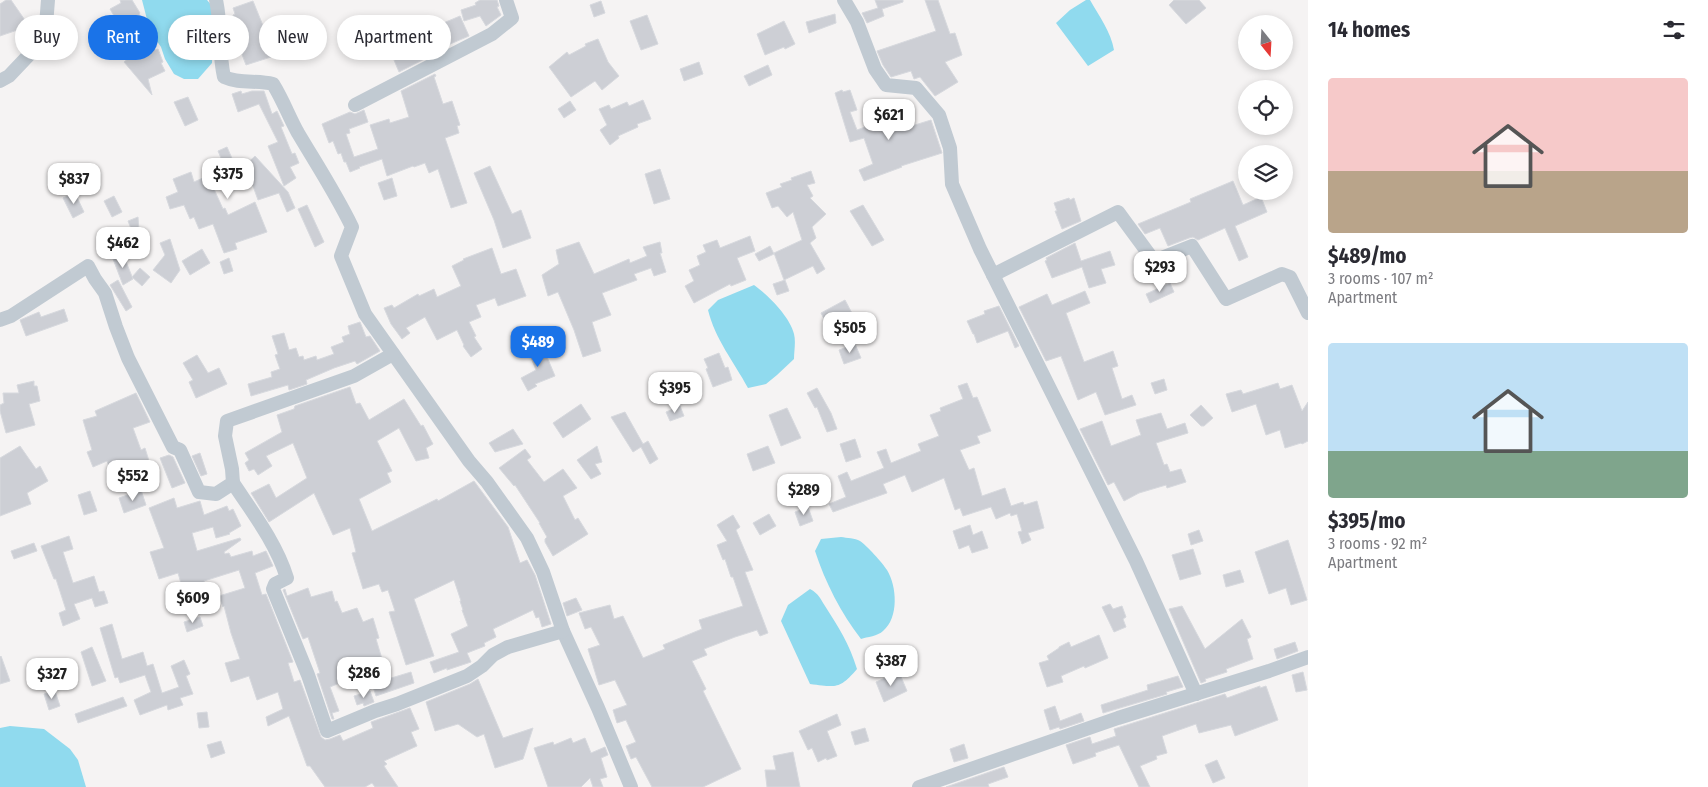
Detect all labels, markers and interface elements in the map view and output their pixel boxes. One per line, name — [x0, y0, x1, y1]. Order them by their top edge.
chip: Buy — [15, 15, 78, 60]
chip: Rent — [88, 15, 158, 60]
chip: Filters — [168, 15, 249, 60]
chip: New — [259, 15, 327, 60]
chip: Apartment — [337, 15, 451, 60]
north arrow — [1238, 15, 1292, 70]
map controls — [1238, 15, 1293, 200]
icon: filters — [1660, 16, 1688, 44]
text: 14 homes — [1328, 17, 1410, 43]
button: locate — [1238, 80, 1293, 135]
pin: $621 — [859, 98, 919, 141]
text: $621 — [874, 105, 904, 124]
icon: home — [1463, 111, 1553, 201]
button: layers — [1238, 145, 1293, 200]
pin: $375 — [198, 158, 258, 200]
pin: $837 — [44, 162, 104, 205]
text: $375 — [213, 164, 243, 183]
text: $837 — [59, 169, 89, 188]
pin: $462 — [93, 226, 153, 269]
text: $462 — [107, 233, 139, 252]
text: $489/mo — [1328, 243, 1407, 269]
pin: $293 — [1130, 250, 1190, 293]
text: $293 — [1145, 257, 1175, 276]
text: 3 rooms · 107 m² — [1328, 269, 1434, 288]
text: Apartment — [1328, 288, 1397, 307]
pin: $505 — [820, 312, 880, 354]
text: $505 — [834, 318, 866, 337]
pin: $489 — [508, 326, 568, 368]
text: $489 — [522, 332, 554, 351]
pin: $395 — [645, 372, 705, 414]
icon: home — [1463, 376, 1553, 466]
text: $395 — [659, 378, 691, 397]
pin: $552 — [103, 460, 163, 502]
text: $552 — [118, 466, 148, 485]
pin: $289 — [774, 474, 834, 516]
text: $289 — [788, 480, 820, 499]
text: $395/mo — [1328, 508, 1405, 534]
text: 3 rooms · 92 m² — [1328, 534, 1427, 553]
text: Apartment — [1328, 553, 1397, 572]
pin: $609 — [163, 582, 223, 624]
text: $609 — [176, 588, 210, 607]
pin: $387 — [861, 644, 921, 687]
text: $387 — [876, 651, 906, 670]
pin: $286 — [334, 656, 394, 699]
pin: $327 — [22, 658, 82, 700]
text: $286 — [348, 663, 380, 682]
text: $327 — [37, 664, 67, 683]

